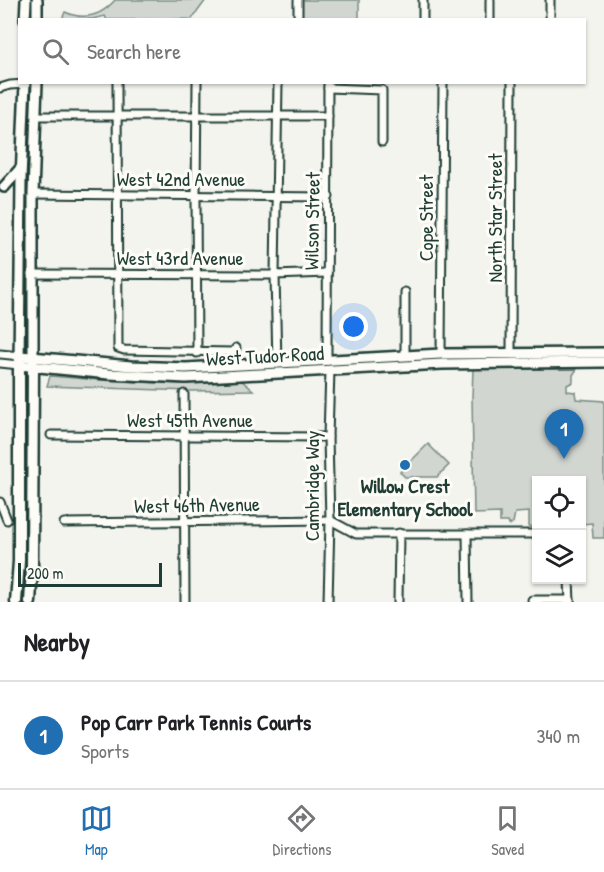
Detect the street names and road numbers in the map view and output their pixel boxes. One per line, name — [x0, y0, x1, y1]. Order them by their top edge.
street label: North Star Street — [481, 152, 508, 283]
street label: West 42nd Avenue — [117, 165, 245, 192]
street label: Wilson Street — [297, 171, 326, 270]
street label: Cope Street — [412, 174, 439, 261]
street label: West 43rd Avenue — [117, 244, 243, 271]
street label: West Tudor Road — [205, 339, 325, 372]
street label: West 45th Avenue — [127, 406, 253, 433]
street label: Cambridge Way — [298, 431, 325, 541]
street label: West 46th Avenue — [134, 490, 260, 519]

